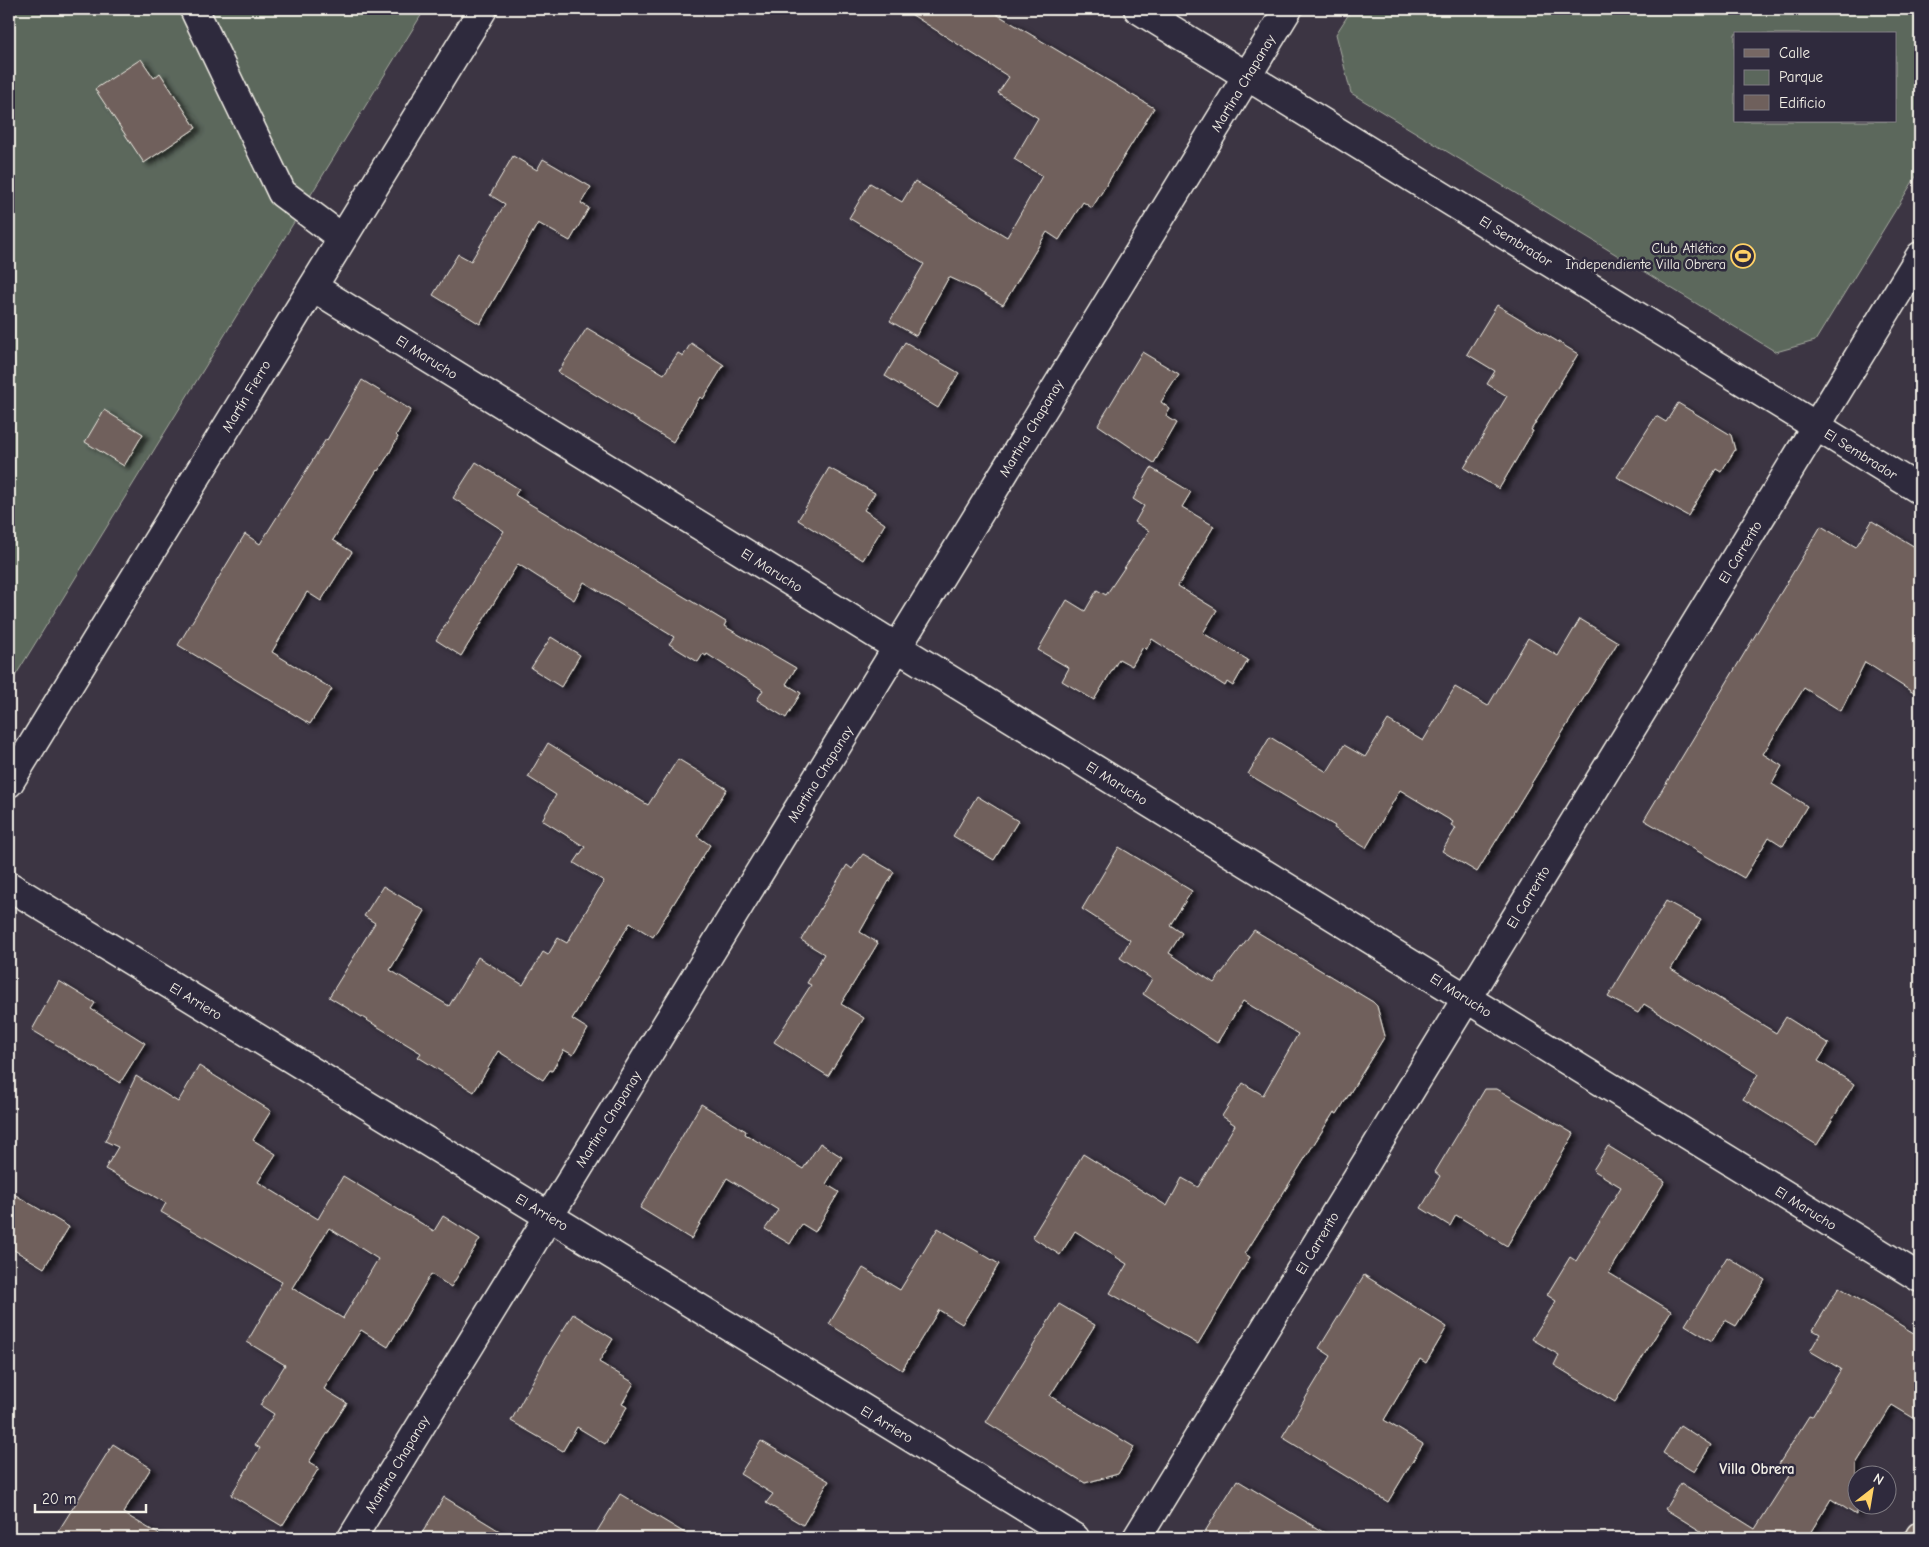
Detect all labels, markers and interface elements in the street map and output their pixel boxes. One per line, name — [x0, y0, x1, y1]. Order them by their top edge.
street label: Martina Chapanay — [1208, 31, 1280, 135]
legend — [1734, 32, 1896, 122]
text: Calle — [1779, 44, 1811, 62]
text: Parque — [1779, 68, 1824, 86]
text: Edificio — [1779, 94, 1826, 112]
street label: El Sembrador — [1476, 212, 1556, 271]
place label: Club Atlético Independiente Villa Obrera — [1565, 240, 1726, 273]
sports icon: Club Atlético Independiente Villa Obrera — [1730, 243, 1756, 269]
street label: El Marucho — [393, 332, 461, 383]
street label: Martín Fierro — [218, 357, 274, 435]
street label: Martina Chapanay — [996, 376, 1068, 480]
street label: El Sembrador — [1821, 425, 1901, 484]
street label: El Carrerito — [1715, 518, 1766, 586]
street label: El Marucho — [738, 545, 806, 596]
street label: Martina Chapanay — [784, 722, 857, 826]
street label: El Marucho — [1083, 758, 1151, 809]
street label: El Carrerito — [1503, 863, 1554, 931]
street label: El Marucho — [1427, 970, 1495, 1021]
street label: El Arriero — [166, 979, 225, 1024]
street label: Martina Chapanay — [572, 1067, 645, 1171]
street label: El Marucho — [1772, 1183, 1840, 1234]
street label: El Arriero — [512, 1190, 571, 1235]
street label: El Carrerito — [1292, 1209, 1343, 1277]
street label: El Arriero — [857, 1402, 916, 1447]
street label: Martina Chapanay — [362, 1412, 434, 1516]
district label: Villa Obrera — [1719, 1460, 1795, 1478]
north arrow — [1846, 1464, 1896, 1514]
text: N — [1870, 1470, 1887, 1489]
scale bar — [35, 1482, 146, 1514]
text: 20 m — [42, 1490, 76, 1508]

